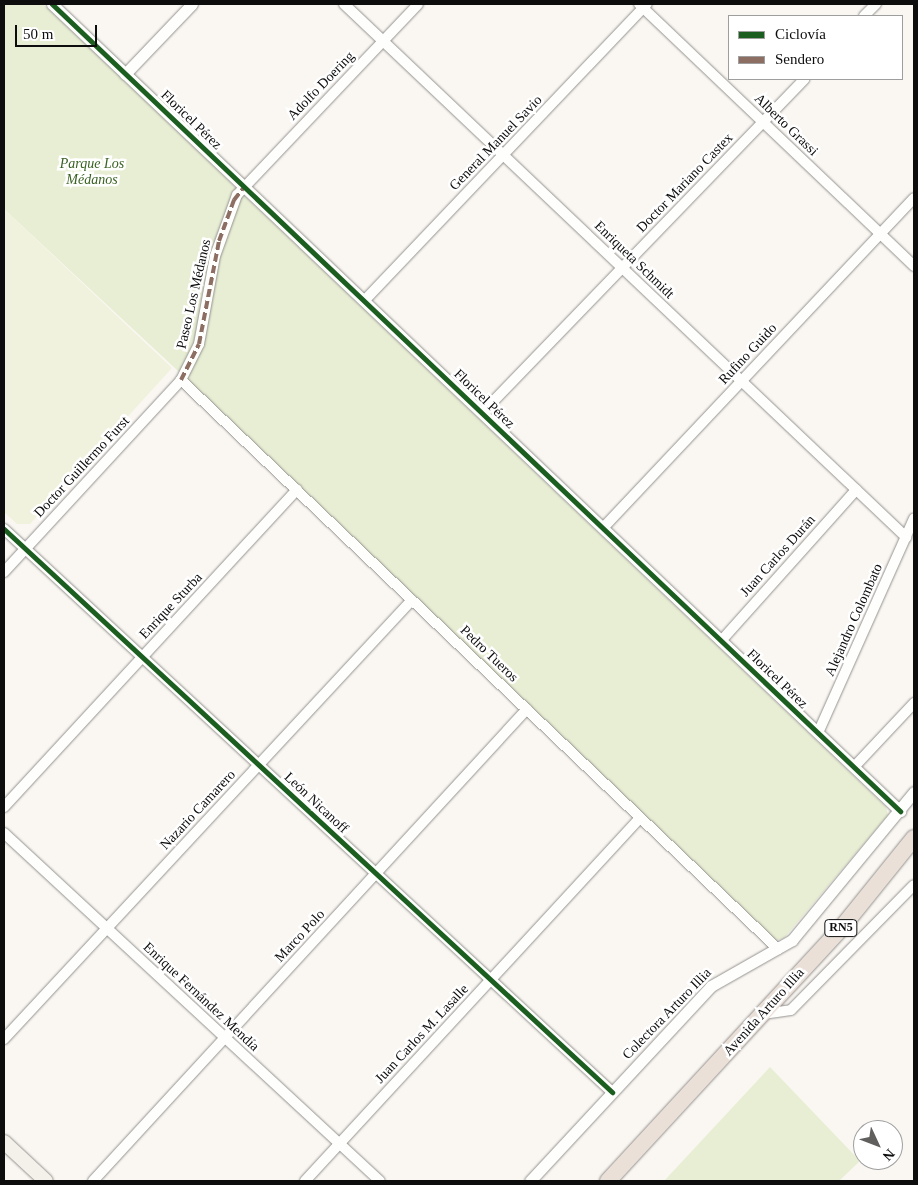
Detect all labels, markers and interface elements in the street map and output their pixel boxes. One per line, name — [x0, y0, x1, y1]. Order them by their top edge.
scale bar — [18, 15, 100, 47]
legend — [728, 15, 903, 80]
text: 50 m — [23, 26, 53, 42]
text: Ciclovía — [775, 26, 826, 42]
street label: Adolfo Doering — [284, 48, 358, 124]
text: Sendero — [775, 51, 824, 67]
street label: Floricel Pérez — [157, 87, 225, 153]
street label: Alberto Grassi — [751, 90, 821, 160]
street label: General Manuel Savio — [446, 92, 546, 194]
street label: Doctor Mariano Castex — [633, 130, 737, 236]
park label: Parque Los Médanos — [60, 156, 124, 188]
street label: Enriqueta Schmidt — [591, 218, 677, 302]
street label: Paseo Los Médanos — [173, 238, 215, 350]
street label: Rufino Guido — [715, 320, 781, 388]
street label: Floricel Pérez — [450, 366, 518, 432]
street label: Doctor Guillermo Furst — [31, 413, 133, 521]
street label: Juan Carlos Durán — [737, 512, 819, 600]
street label: Alejandro Colombato — [822, 561, 886, 679]
street label: Enrique Sturba — [136, 569, 206, 643]
street label: Pedro Tueros — [456, 622, 522, 686]
street label: Floricel Pérez — [743, 646, 811, 712]
street label: Nazario Camarero — [157, 767, 239, 853]
street label: León Nicanoff — [280, 769, 352, 837]
street label: Marco Polo — [271, 906, 329, 966]
road number: RN5 — [824, 918, 858, 938]
street label: Enrique Fernández Mendía — [140, 939, 262, 1055]
street label: Avenida Arturo Illia — [720, 964, 808, 1060]
street label: Colectora Arturo Illia — [619, 965, 715, 1063]
street label: Juan Carlos M. Lasalle — [372, 981, 472, 1087]
north arrow — [853, 1120, 903, 1170]
text: N — [880, 1146, 898, 1164]

